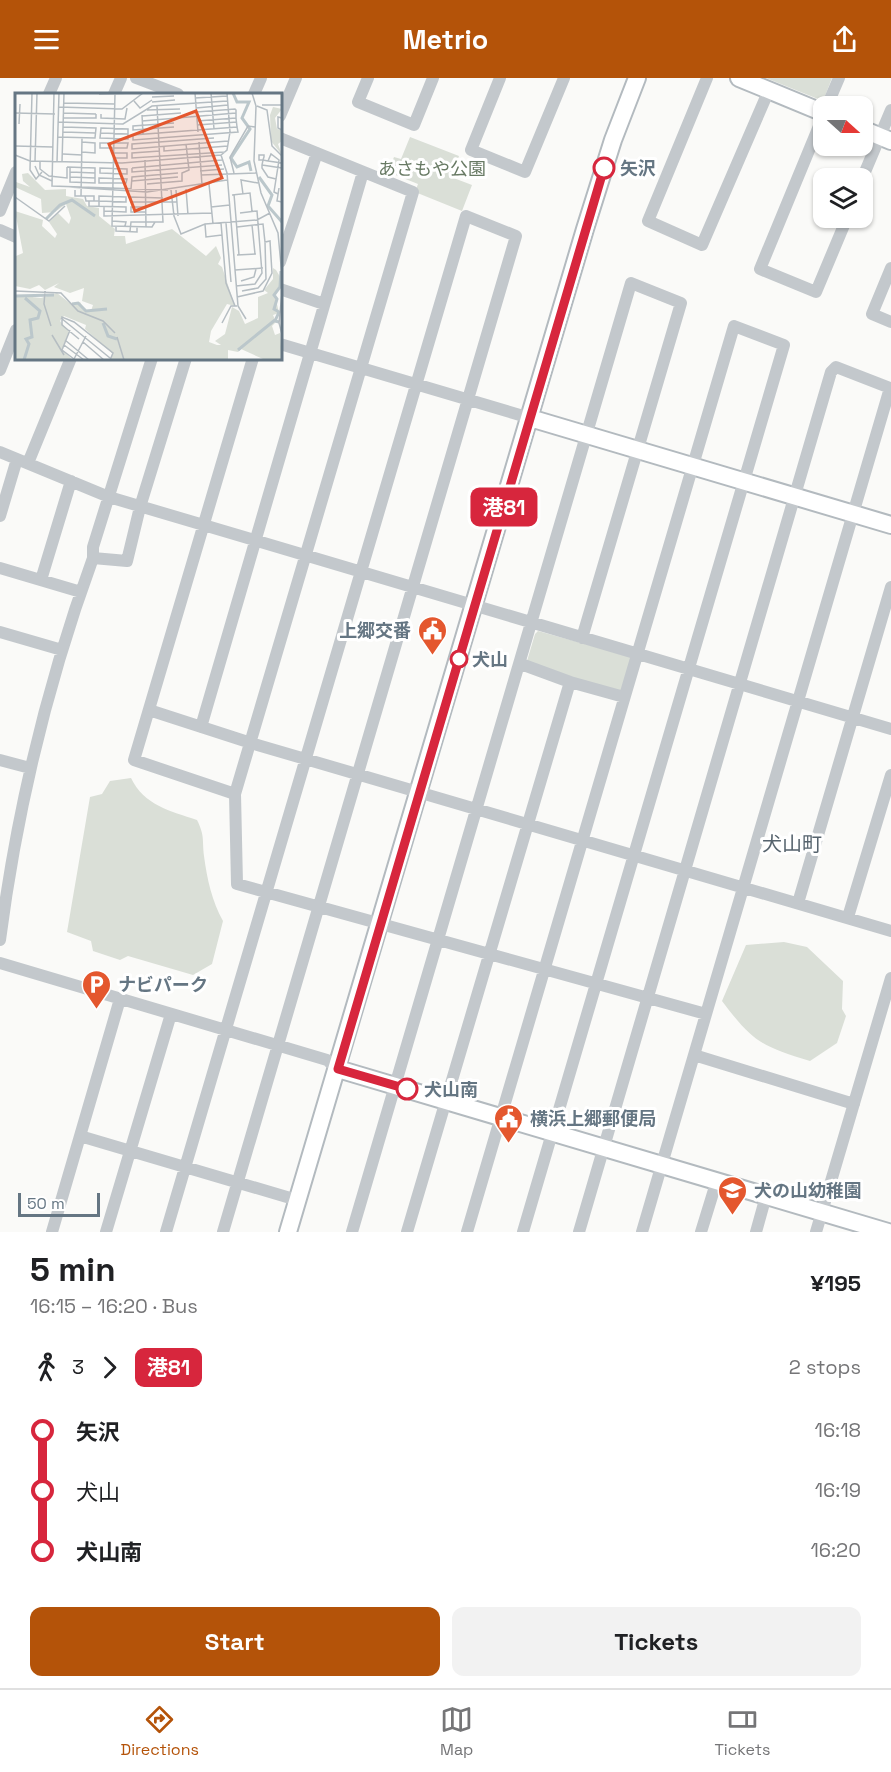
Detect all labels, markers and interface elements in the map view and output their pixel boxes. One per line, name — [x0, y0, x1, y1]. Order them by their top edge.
text: Metrio — [403, 22, 488, 57]
icon: menu — [30, 23, 63, 56]
icon: share — [828, 23, 861, 56]
inset map — [15, 93, 282, 360]
north arrow — [813, 96, 873, 156]
map controls — [813, 96, 873, 228]
park label: あさもや公園 — [378, 157, 486, 180]
marker: 矢沢 — [593, 157, 615, 179]
place label: 矢沢 — [620, 157, 656, 180]
button: layers — [813, 168, 873, 228]
line badge: 港81 — [470, 488, 538, 526]
text: 港81 — [482, 494, 526, 521]
public building icon: 上郷交番 — [416, 614, 448, 656]
place label: 上郷交番 — [339, 619, 411, 642]
place label: 犬山 — [472, 648, 508, 671]
marker: 犬山 — [450, 650, 468, 668]
district label: 犬山町 — [762, 831, 822, 857]
parking icon: ナビパーク — [81, 968, 113, 1010]
place label: ナビパーク — [118, 973, 208, 996]
marker: 犬山南 — [396, 1078, 418, 1100]
place label: 犬山南 — [424, 1078, 478, 1101]
public building icon: 横浜上郷郵便局 — [493, 1102, 525, 1144]
place label: 横浜上郷郵便局 — [530, 1107, 656, 1130]
school or university icon: 犬の山幼稚園 — [717, 1174, 749, 1216]
place label: 犬の山幼稚園 — [754, 1179, 862, 1202]
scale bar — [18, 1190, 100, 1218]
text: 50 m — [27, 1193, 65, 1214]
text: 5 min — [30, 1249, 115, 1291]
text: ¥195 — [811, 1269, 861, 1297]
text: 16:15 – 16:20 · Bus — [30, 1293, 198, 1319]
icon: walk — [30, 1351, 63, 1384]
icon: forward — [93, 1351, 126, 1384]
text: 3 — [72, 1354, 84, 1380]
text: 港81 — [147, 1354, 190, 1381]
text: 2 stops — [789, 1354, 861, 1380]
text: 16:18 — [815, 1417, 861, 1443]
text: 矢沢 — [76, 1418, 120, 1446]
text: 16:19 — [815, 1477, 861, 1503]
text: 犬山 — [76, 1478, 120, 1506]
text: 16:20 — [810, 1537, 861, 1563]
text: 犬山南 — [76, 1538, 142, 1566]
button: Start — [30, 1607, 440, 1676]
button: Tickets — [452, 1607, 861, 1676]
tab: Directions — [121, 1703, 199, 1760]
tab: Map — [440, 1703, 473, 1760]
tab: Tickets — [715, 1703, 770, 1760]

